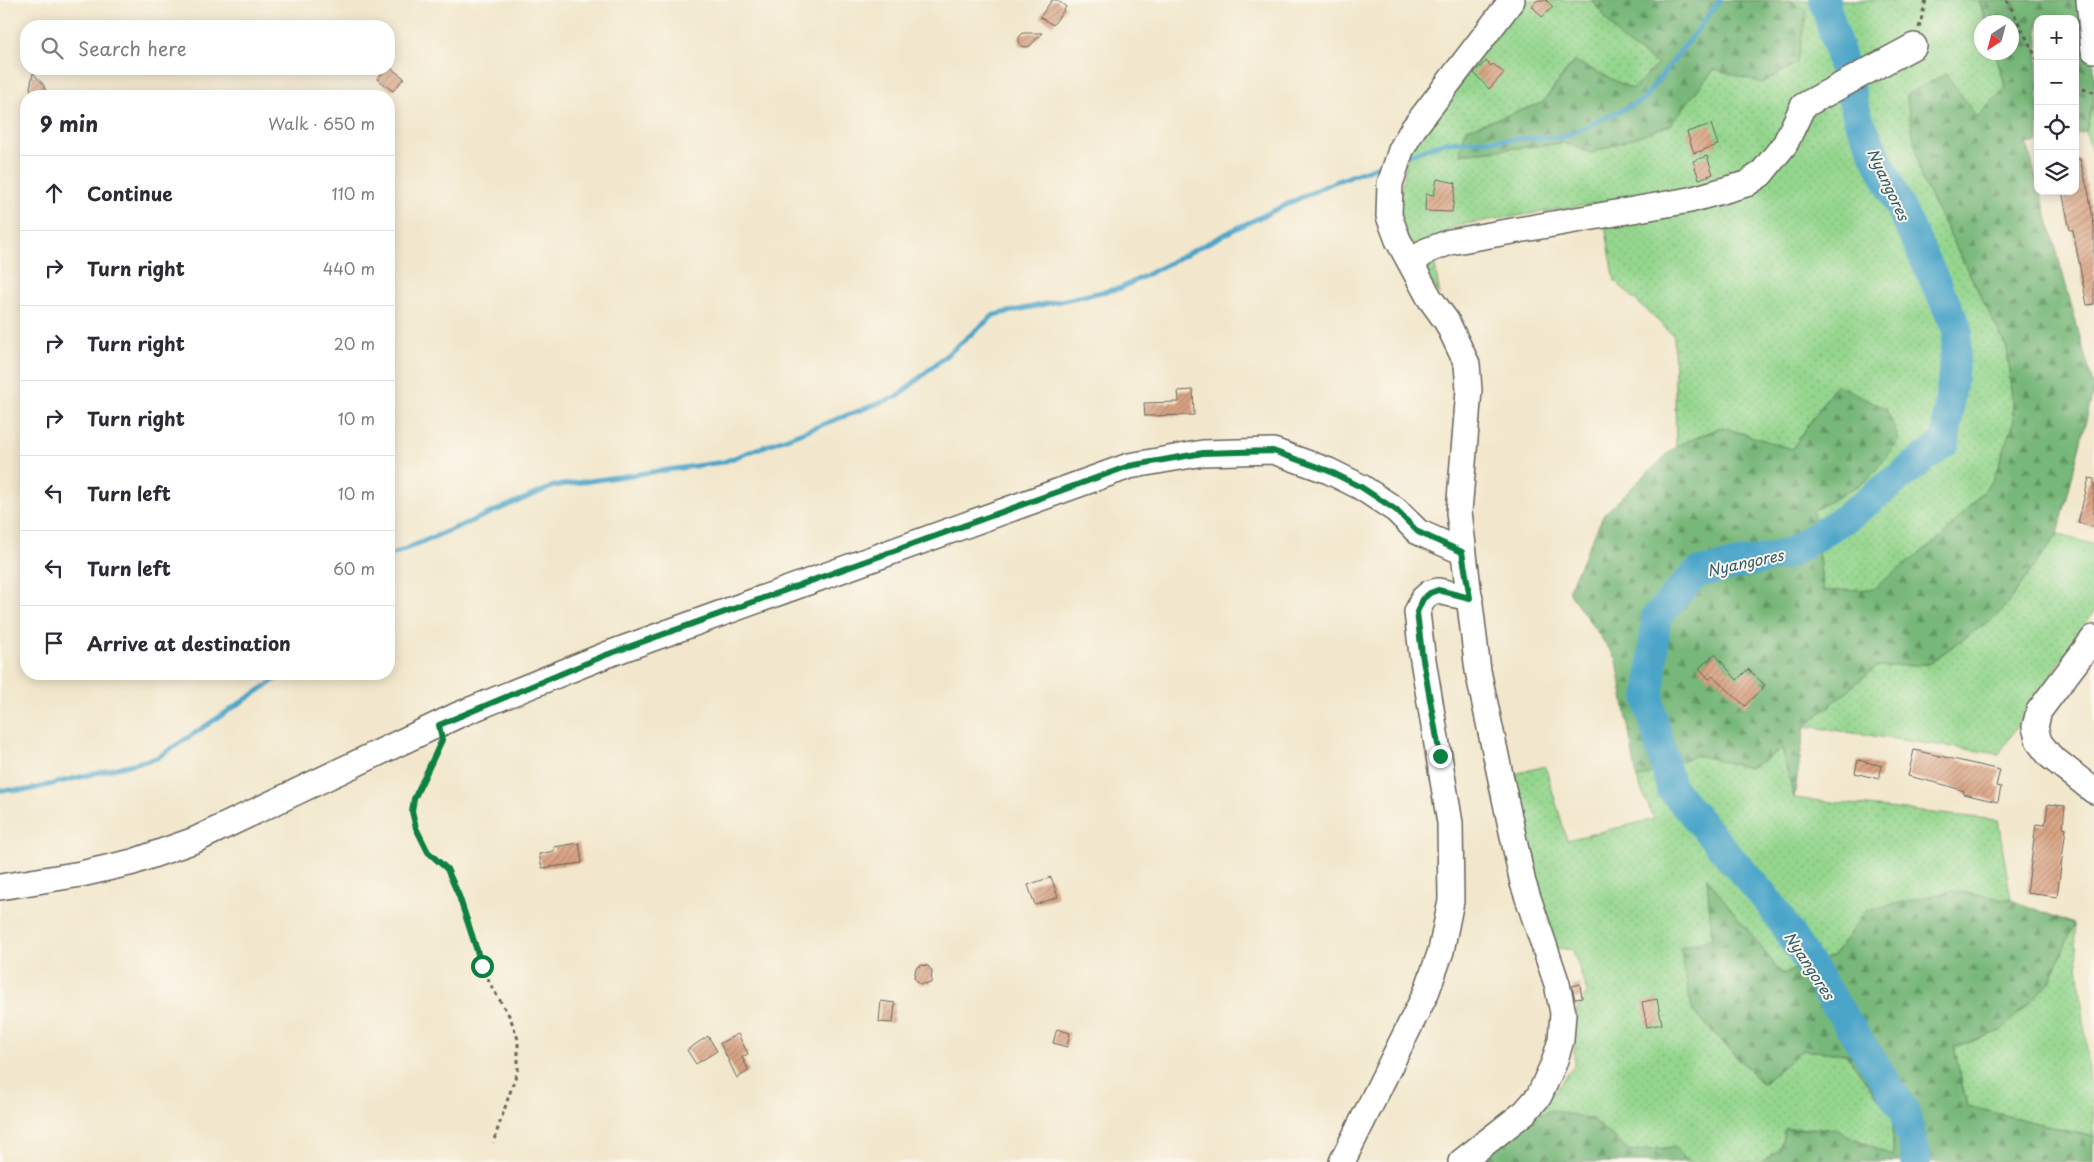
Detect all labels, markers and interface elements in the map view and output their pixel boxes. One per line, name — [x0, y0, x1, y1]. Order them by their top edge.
north arrow — [1974, 15, 2019, 60]
map controls — [2034, 15, 2079, 195]
button: + — [2034, 15, 2079, 60]
search box — [20, 20, 395, 75]
icon: search — [38, 34, 66, 62]
text: Search here — [78, 34, 187, 62]
button: − — [2034, 60, 2079, 105]
button: locate — [2034, 105, 2079, 150]
text: 9 min — [40, 107, 98, 139]
text: Walk · 650 m — [268, 111, 375, 135]
water label: Nyangores — [1862, 144, 1916, 225]
button: layers — [2034, 150, 2079, 195]
icon: ahead — [40, 179, 68, 207]
text: Continue — [87, 179, 173, 207]
text: 110 m — [332, 181, 375, 205]
icon: right — [40, 254, 68, 282]
text: Turn right — [87, 254, 185, 282]
text: 440 m — [323, 256, 375, 280]
icon: right — [40, 329, 68, 357]
text: Turn right — [87, 329, 185, 357]
text: 20 m — [334, 331, 375, 355]
icon: right — [40, 404, 68, 432]
text: Turn right — [87, 404, 185, 432]
text: 10 m — [338, 406, 375, 430]
icon: left — [40, 479, 68, 507]
text: Turn left — [87, 479, 171, 507]
text: 10 m — [338, 481, 375, 505]
water label: Nyangores — [1705, 542, 1786, 581]
icon: left — [40, 554, 68, 582]
text: Turn left — [87, 554, 171, 582]
text: 60 m — [333, 556, 375, 580]
icon: arrive — [40, 629, 68, 657]
text: Arrive at destination — [87, 629, 291, 657]
route end — [1429, 745, 1452, 768]
water label: Nyangores — [1779, 926, 1841, 1005]
route start — [471, 955, 494, 978]

